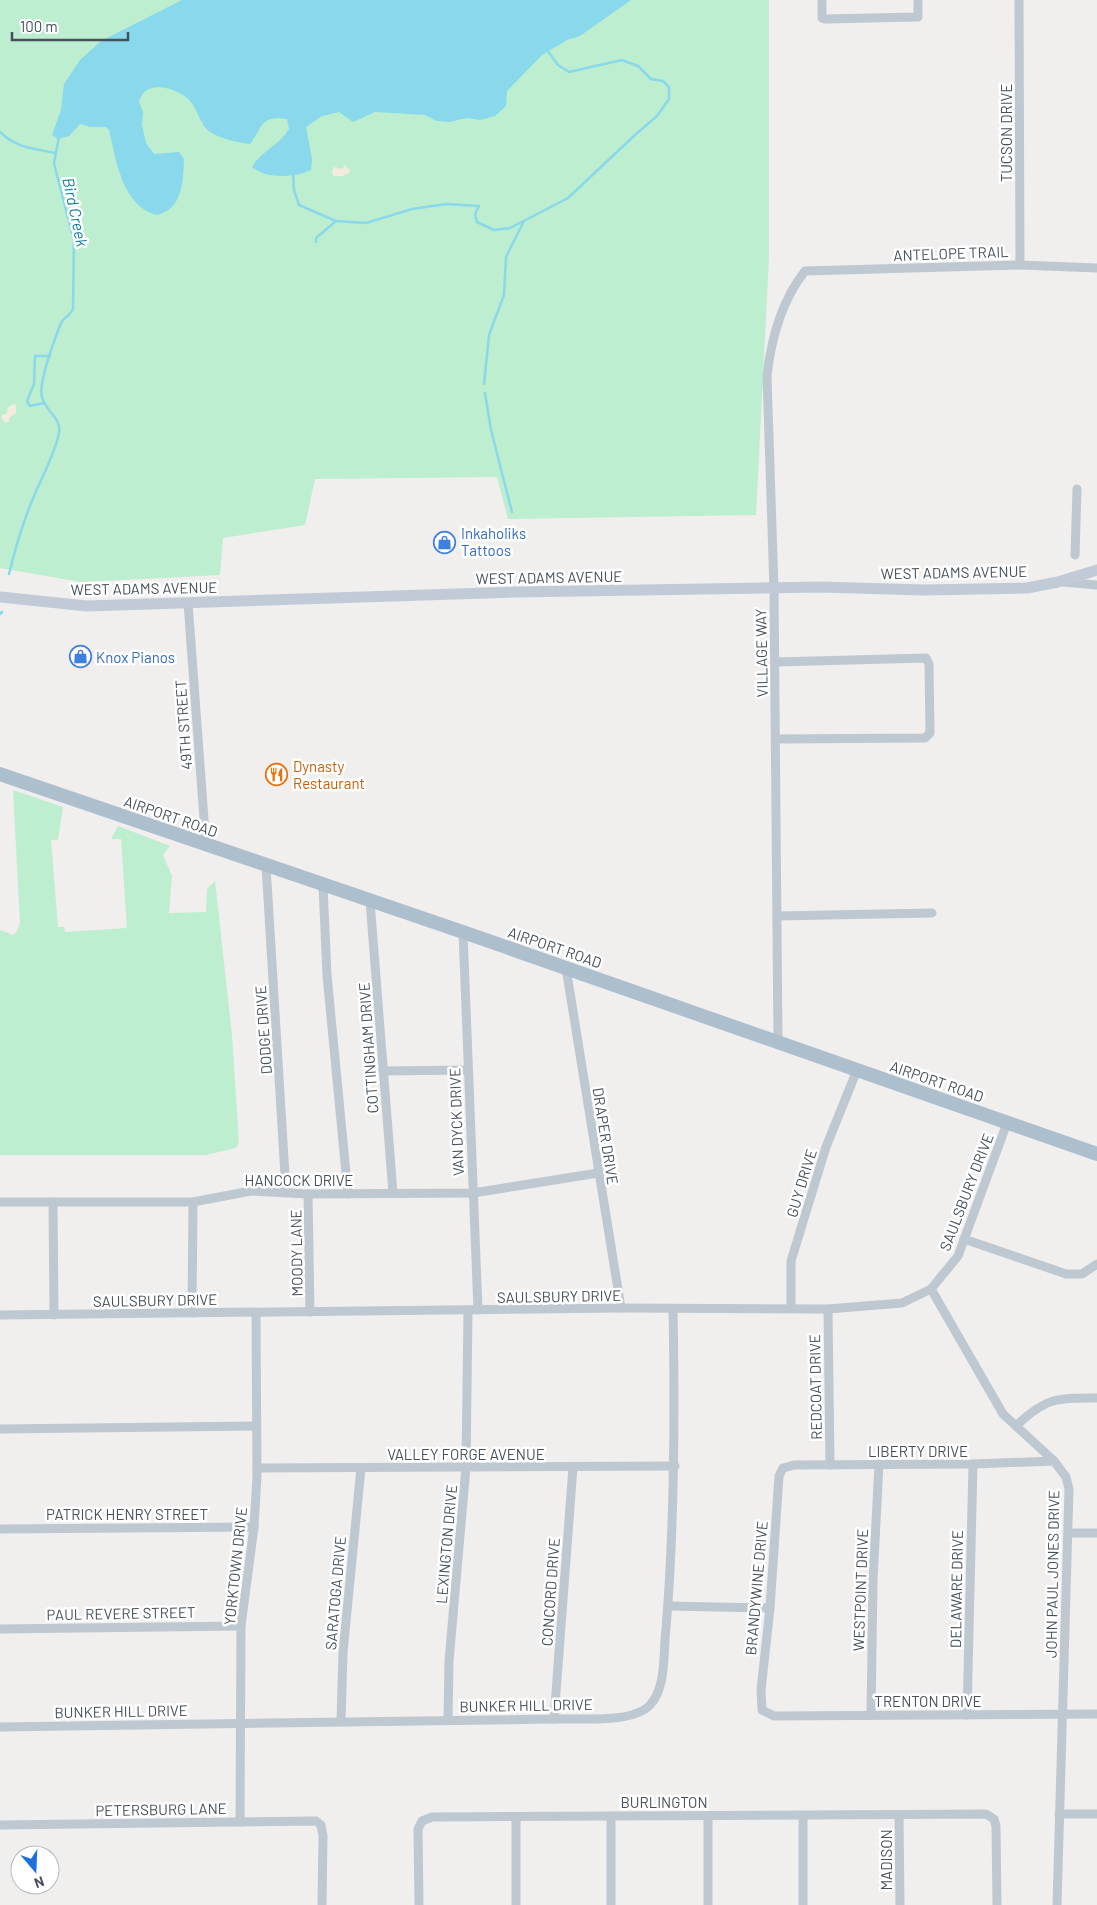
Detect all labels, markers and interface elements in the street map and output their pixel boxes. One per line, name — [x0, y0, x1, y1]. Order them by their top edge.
scale bar — [12, 10, 129, 42]
text: 100 m — [20, 17, 58, 35]
street label: TUCSON DRIVE — [997, 84, 1015, 182]
water label: Bird Creek — [59, 176, 93, 248]
street label: ANTELOPE TRAIL — [893, 242, 1009, 264]
place label: Inkaholiks Tattoos — [461, 524, 526, 559]
shop icon: Inkaholiks Tattoos — [433, 530, 457, 554]
street label: WEST ADAMS AVENUE — [881, 562, 1027, 582]
street label: WEST ADAMS AVENUE — [476, 567, 622, 587]
street label: WEST ADAMS AVENUE — [71, 578, 217, 598]
street label: VILLAGE WAY — [751, 608, 771, 698]
shop icon: Knox Pianos — [68, 645, 92, 669]
place label: Knox Pianos — [96, 648, 175, 666]
street label: 49TH STREET — [171, 679, 195, 771]
place label: Dynasty Restaurant — [293, 757, 365, 792]
restaurant icon: Dynasty Restaurant — [265, 763, 289, 787]
street label: AIRPORT ROAD — [122, 792, 220, 840]
street label: AIRPORT ROAD — [506, 923, 604, 971]
street label: COTTINGHAM DRIVE — [354, 982, 382, 1114]
street label: DODGE DRIVE — [251, 985, 275, 1075]
street label: AIRPORT ROAD — [888, 1057, 986, 1105]
street label: VAN DYCK DRIVE — [445, 1068, 467, 1176]
street label: DRAPER DRIVE — [589, 1086, 623, 1186]
street label: SAULSBURY DRIVE — [935, 1131, 997, 1253]
street label: GUY DRIVE — [782, 1147, 820, 1219]
street label: HANCOCK DRIVE — [245, 1171, 353, 1189]
street label: MOODY LANE — [286, 1209, 306, 1297]
street label: SAULSBURY DRIVE — [497, 1286, 621, 1306]
street label: SAULSBURY DRIVE — [93, 1290, 217, 1310]
street label: REDCOAT DRIVE — [805, 1334, 825, 1440]
street label: LIBERTY DRIVE — [868, 1442, 968, 1460]
street label: VALLEY FORGE AVENUE — [387, 1445, 545, 1463]
street label: LEXINGTON DRIVE — [432, 1484, 460, 1604]
street label: JOHN PAUL JONES DRIVE — [1042, 1490, 1062, 1658]
street label: PATRICK HENRY STREET — [46, 1505, 208, 1523]
street label: YORKTOWN DRIVE — [220, 1506, 250, 1626]
street label: BRANDYWINE DRIVE — [741, 1520, 771, 1656]
street label: WESTPOINT DRIVE — [849, 1528, 871, 1652]
street label: DELAWARE DRIVE — [946, 1530, 966, 1648]
street label: SARATOGA DRIVE — [321, 1535, 349, 1651]
street label: CONCORD DRIVE — [537, 1537, 563, 1647]
street label: PAUL REVERE STREET — [46, 1603, 196, 1623]
street label: TRENTON DRIVE — [874, 1692, 982, 1710]
street label: BUNKER HILL DRIVE — [459, 1695, 593, 1715]
street label: BUNKER HILL DRIVE — [54, 1701, 188, 1721]
street label: BURLINGTON — [620, 1793, 708, 1811]
street label: PETERSBURG LANE — [95, 1799, 227, 1819]
street label: MADISON — [877, 1829, 895, 1891]
north arrow — [10, 1845, 60, 1895]
text: N — [32, 1873, 47, 1892]

